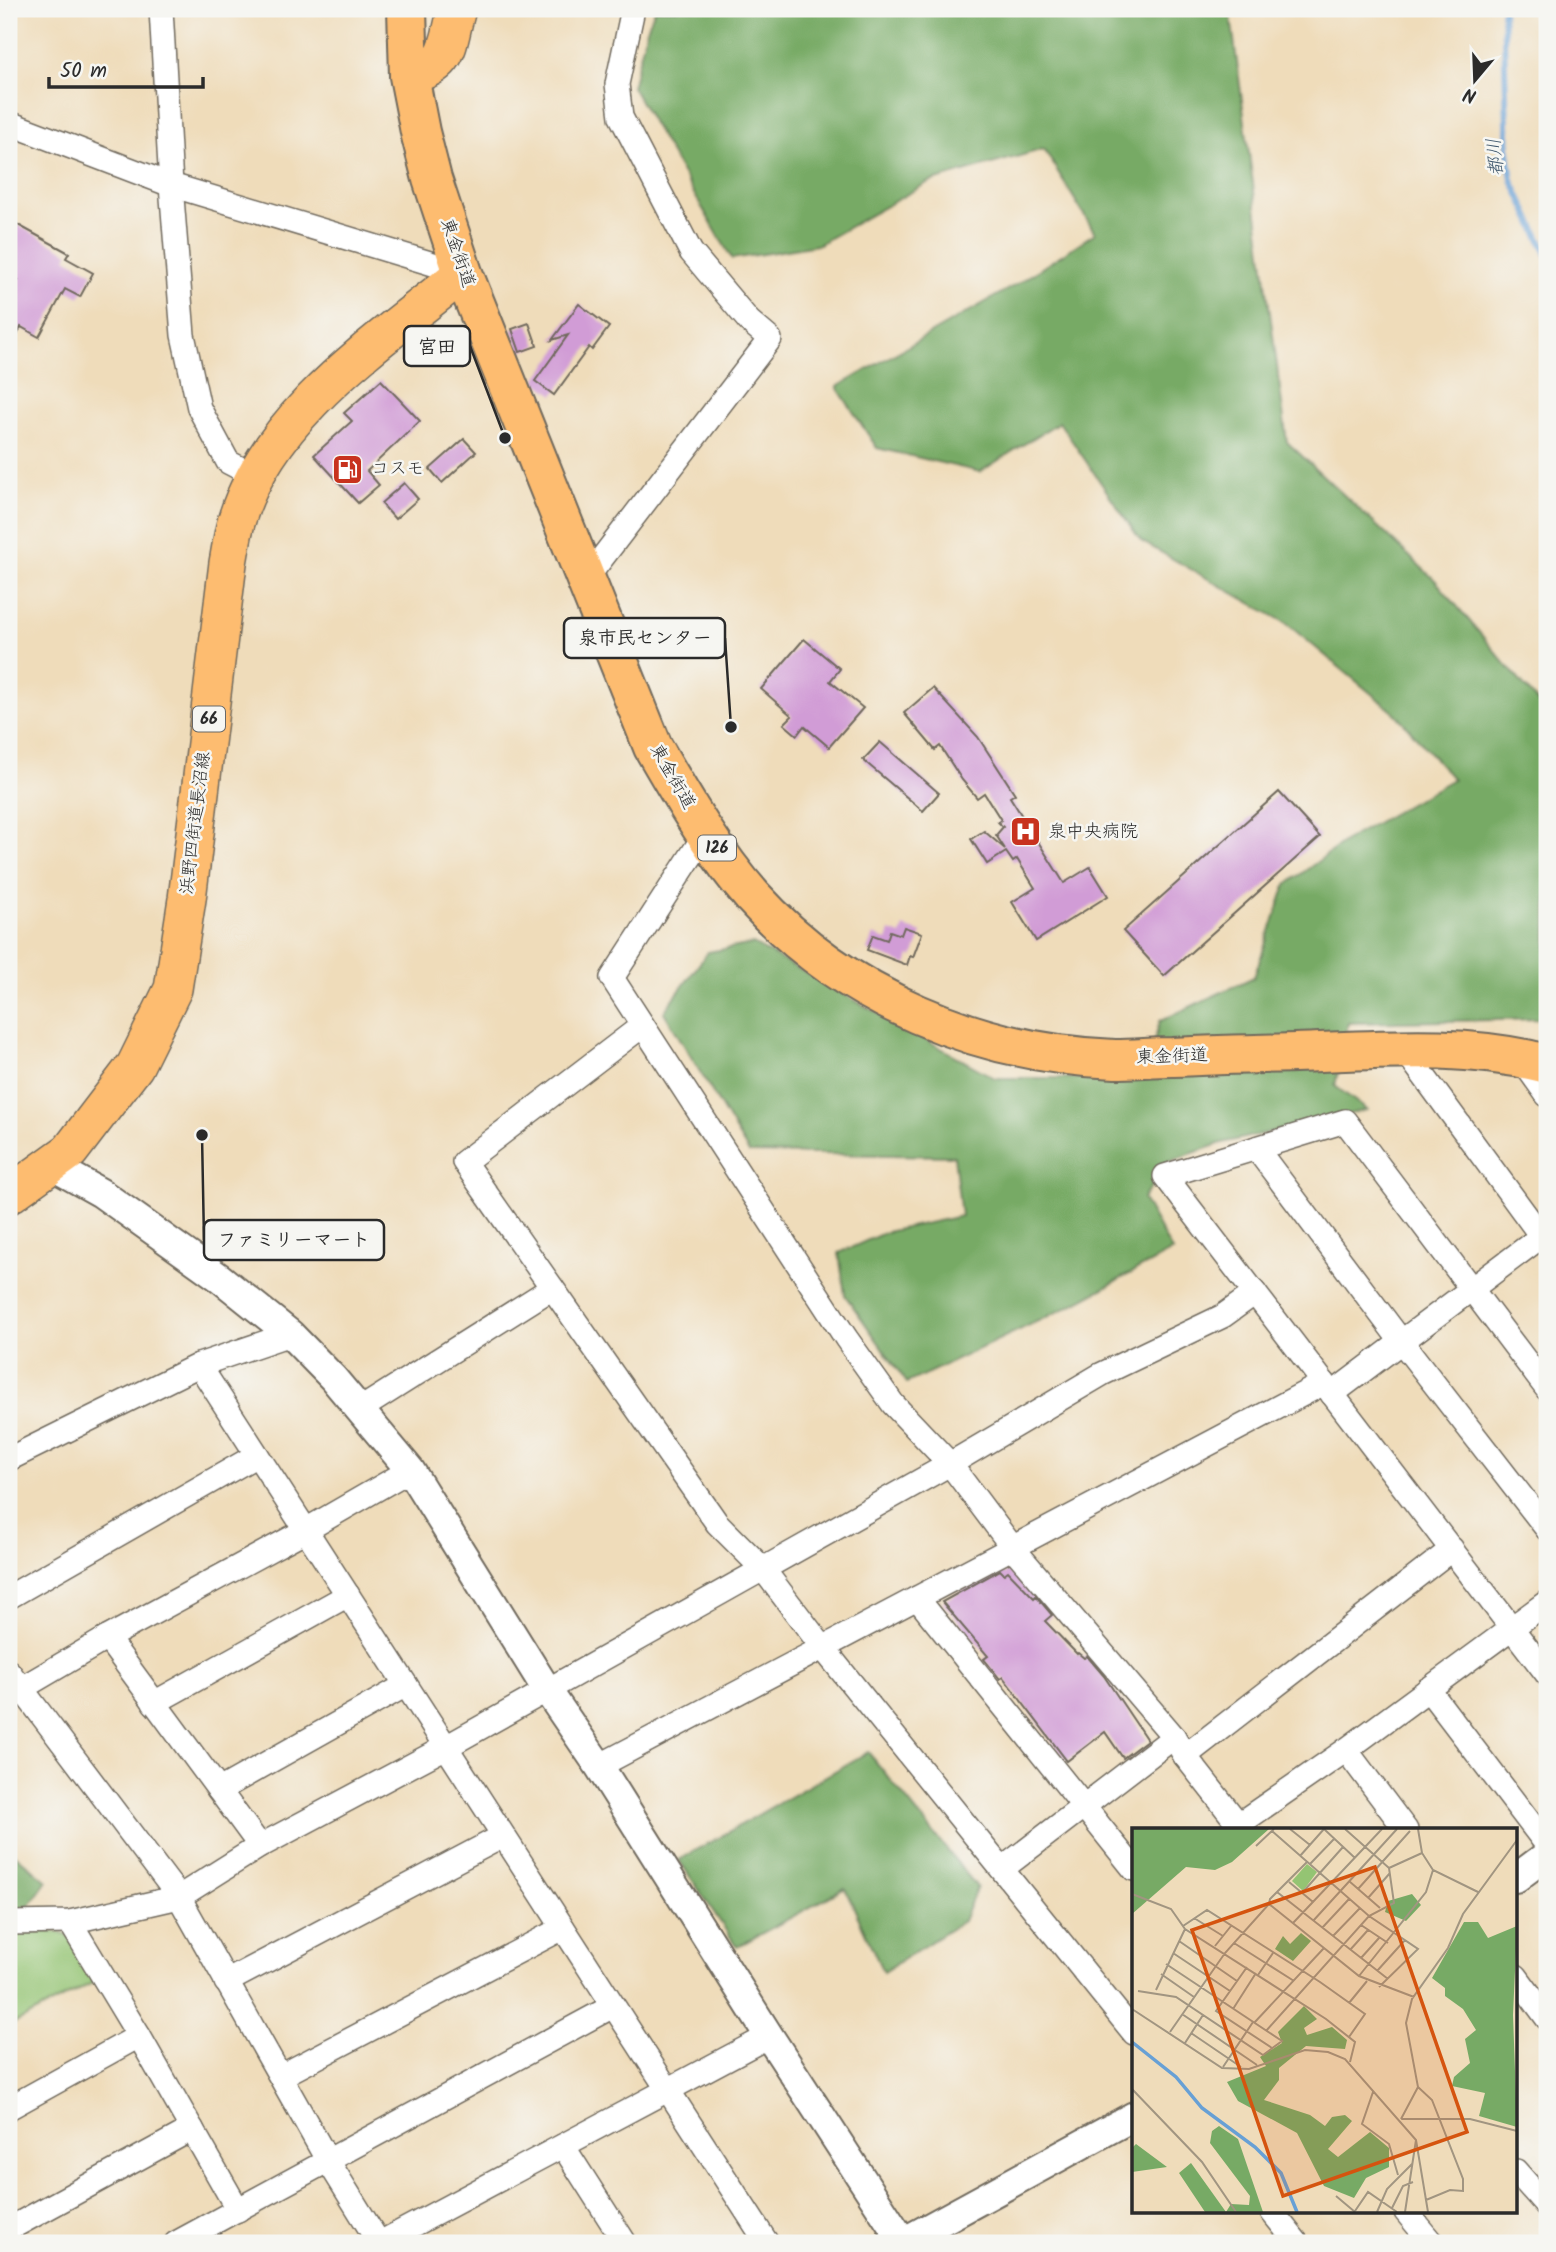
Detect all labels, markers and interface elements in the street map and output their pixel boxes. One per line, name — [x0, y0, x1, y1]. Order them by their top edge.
scale bar — [49, 46, 203, 90]
north arrow — [1440, 46, 1510, 116]
text: 50 m — [60, 55, 107, 88]
text: N — [1460, 78, 1481, 110]
water label: 都川 — [1479, 137, 1513, 177]
street label: 東金街道 — [432, 214, 482, 292]
callout: 宮田 — [404, 326, 470, 366]
text: 宮田 — [418, 333, 456, 363]
fuel station icon: コスモ — [331, 452, 365, 486]
place label: コスモ — [371, 455, 424, 484]
callout: 泉市民センター — [564, 618, 725, 658]
text: 泉市民センター — [578, 624, 712, 654]
road number: 66 — [193, 706, 225, 732]
street label: 東金街道 — [641, 739, 703, 815]
street label: 浜野四街道長沼線 — [173, 750, 219, 896]
hospital icon: 泉中央病院 — [1008, 815, 1042, 849]
place label: 泉中央病院 — [1048, 818, 1138, 847]
road number: 126 — [698, 835, 736, 860]
street label: 東金街道 — [1136, 1041, 1208, 1073]
callout: ファミリーマート — [204, 1220, 384, 1260]
text: ファミリーマート — [218, 1226, 370, 1256]
inset map — [1132, 1828, 1518, 2214]

